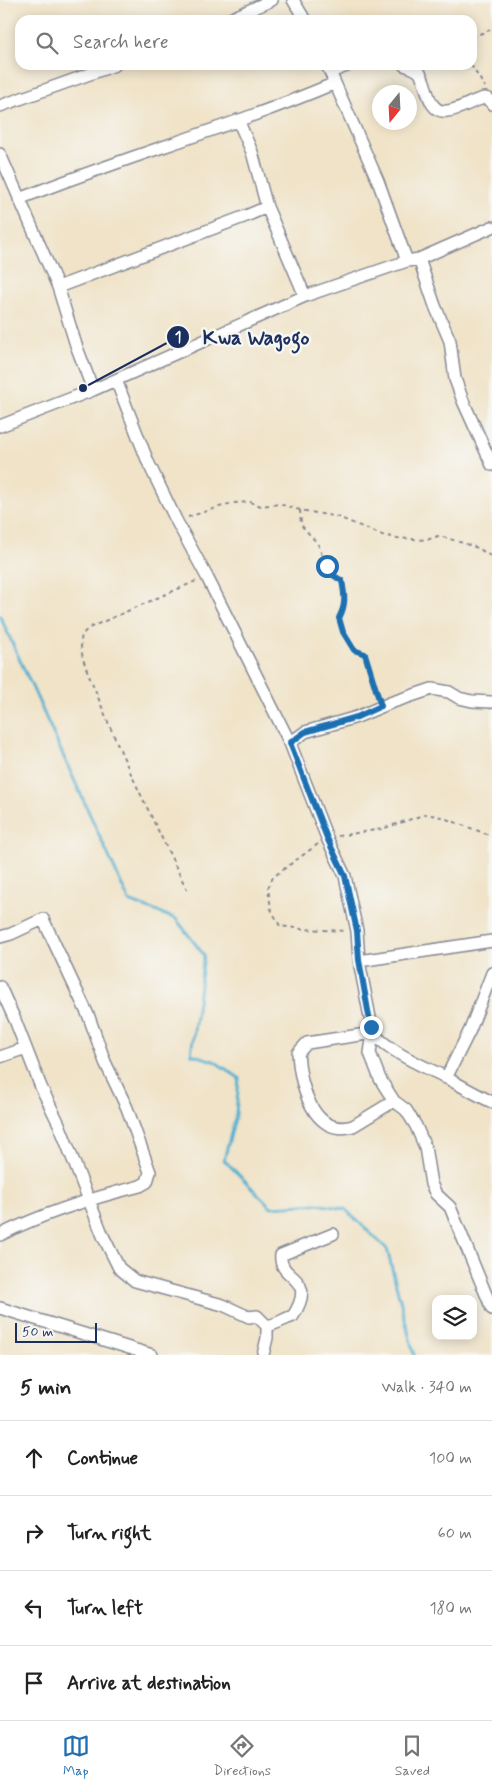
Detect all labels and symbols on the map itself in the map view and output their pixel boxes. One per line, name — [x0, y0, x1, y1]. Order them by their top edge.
north arrow — [372, 85, 417, 130]
callout: Kwa Wagogo — [166, 319, 322, 355]
text: Kwa Wagogo — [203, 324, 309, 354]
text: 1 — [175, 328, 181, 348]
route start — [316, 555, 339, 578]
route end — [360, 1016, 383, 1039]
scale bar — [15, 1320, 98, 1343]

